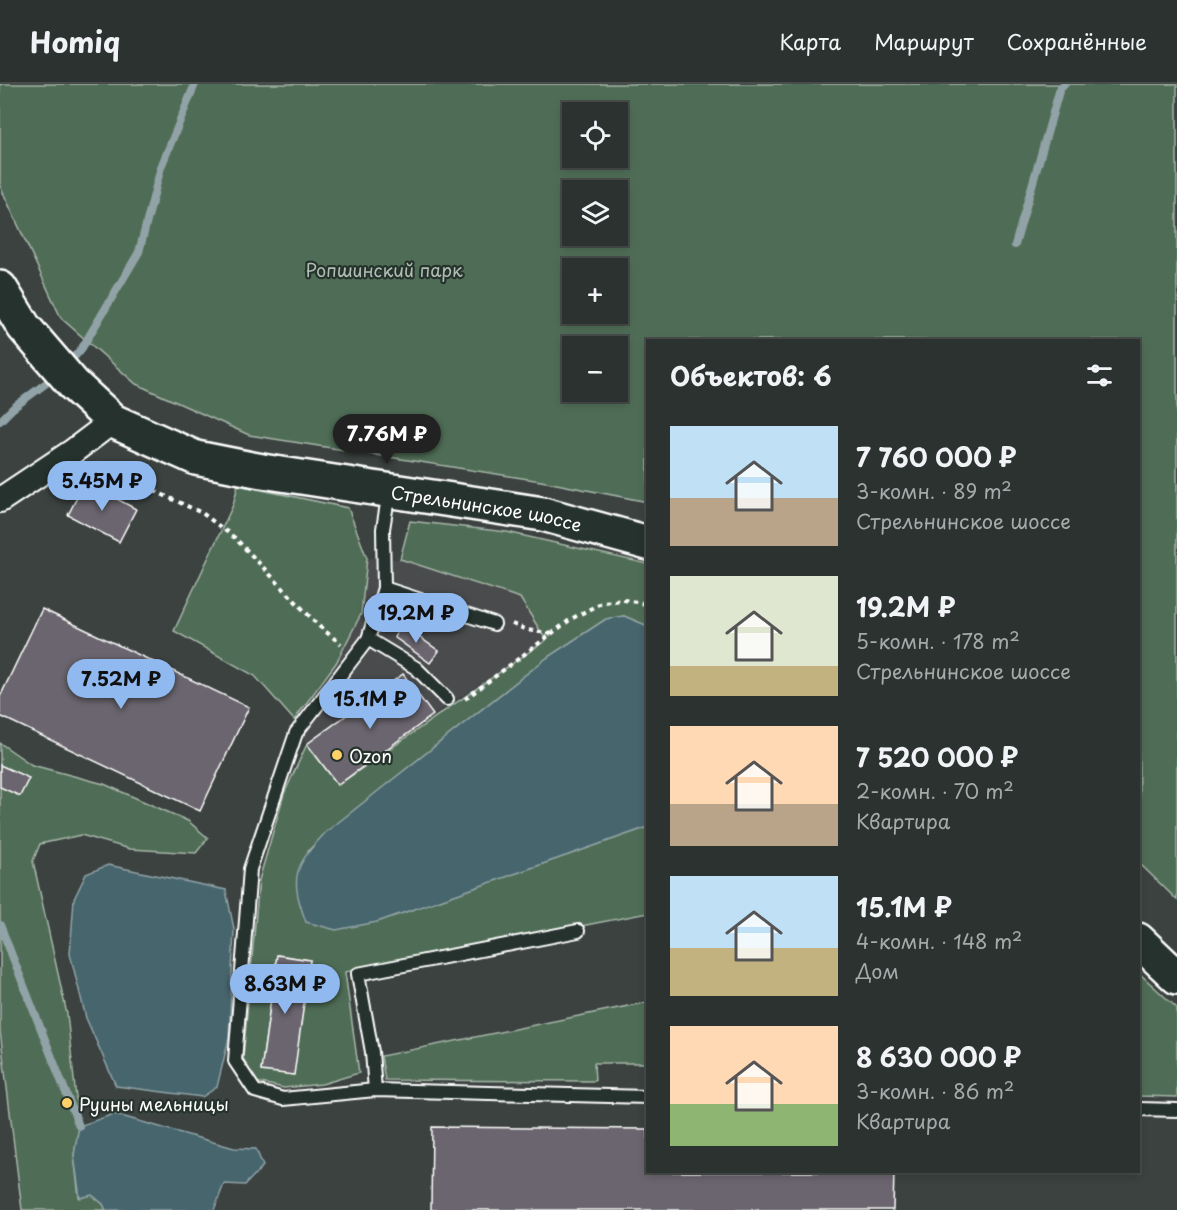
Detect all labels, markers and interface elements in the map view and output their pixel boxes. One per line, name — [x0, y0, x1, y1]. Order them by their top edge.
text: Homiq — [30, 20, 120, 63]
text: Карта — [780, 25, 841, 57]
text: Маршрут — [874, 25, 974, 57]
text: Сохранённые — [1007, 25, 1147, 57]
map controls — [562, 102, 628, 402]
button: locate — [562, 102, 628, 168]
button: layers — [562, 180, 628, 246]
park label: Ропшинский парк — [305, 256, 463, 283]
button: + — [562, 258, 628, 324]
button: − — [562, 336, 628, 402]
text: Объектов: 6 — [670, 356, 832, 395]
icon: filters — [1083, 359, 1116, 392]
pin: 7.76M ₽ — [332, 414, 442, 465]
text: 7.76M ₽ — [347, 418, 427, 448]
text: 7 760 000 ₽ — [856, 437, 1016, 476]
icon: home — [718, 450, 790, 522]
pin: 5.45M ₽ — [47, 461, 157, 512]
text: 5.45M ₽ — [61, 465, 143, 495]
text: 3-комн. · 89 m² — [856, 476, 1012, 506]
street label: Стрельнинское шоссе — [389, 477, 585, 538]
text: Стрельнинское шоссе — [856, 506, 1071, 536]
text: 19.2M ₽ — [856, 587, 956, 626]
pin: 19.2M ₽ — [361, 593, 471, 644]
text: 19.2M ₽ — [378, 597, 454, 627]
icon: home — [718, 600, 790, 672]
text: 5-комн. · 178 m² — [856, 626, 1020, 656]
text: Стрельнинское шоссе — [856, 656, 1071, 686]
pin: 7.52M ₽ — [66, 659, 176, 710]
text: 7.52M ₽ — [81, 663, 161, 693]
pin: 15.1M ₽ — [315, 679, 425, 730]
text: 15.1M ₽ — [333, 683, 407, 713]
text: 7 520 000 ₽ — [856, 737, 1018, 776]
place label: Ozon — [349, 742, 392, 769]
marker: Ozon — [330, 748, 344, 762]
icon: home — [718, 750, 790, 822]
text: 2-комн. · 70 m² — [856, 776, 1014, 806]
text: Квартира — [856, 806, 950, 836]
text: 15.1M ₽ — [856, 887, 952, 926]
icon: home — [718, 900, 790, 972]
text: 4-комн. · 148 m² — [856, 926, 1022, 956]
text: Дом — [856, 956, 899, 986]
pin: 8.63M ₽ — [230, 964, 340, 1015]
text: 8.63M ₽ — [244, 968, 326, 998]
text: 8 630 000 ₽ — [856, 1037, 1021, 1076]
icon: home — [718, 1050, 790, 1122]
text: 3-комн. · 86 m² — [856, 1076, 1014, 1106]
place label: Руины мельницы — [79, 1090, 229, 1117]
marker: Руины мельницы — [60, 1096, 74, 1110]
text: Квартира — [856, 1106, 950, 1136]

